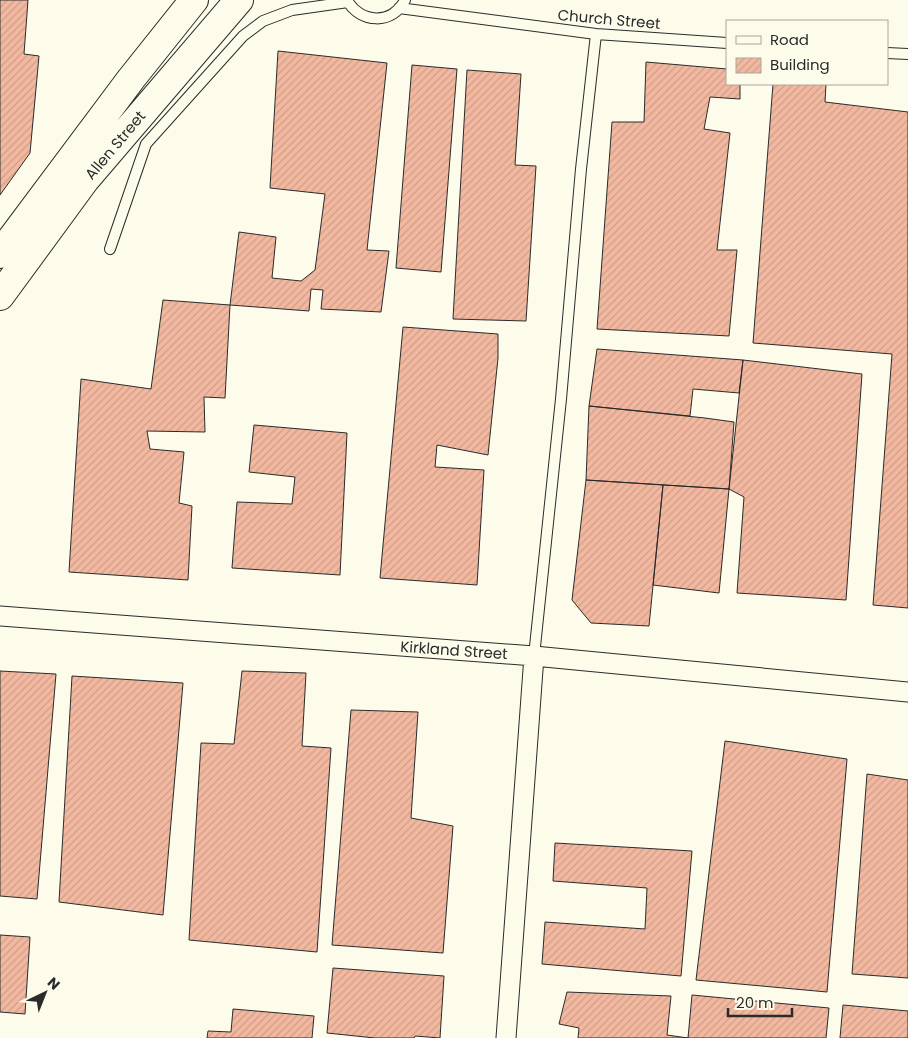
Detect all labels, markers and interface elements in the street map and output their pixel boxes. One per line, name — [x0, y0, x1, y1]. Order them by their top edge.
street label: Church Street — [557, 4, 661, 34]
legend — [726, 20, 888, 85]
text: Road — [770, 29, 809, 50]
text: Building — [770, 54, 830, 75]
street label: Allen Street — [80, 106, 150, 184]
street label: Kirkland Street — [400, 636, 508, 664]
north arrow — [20, 968, 70, 1018]
text: N — [43, 973, 65, 994]
scale bar — [728, 986, 792, 1018]
text: 20 m — [736, 992, 774, 1013]

